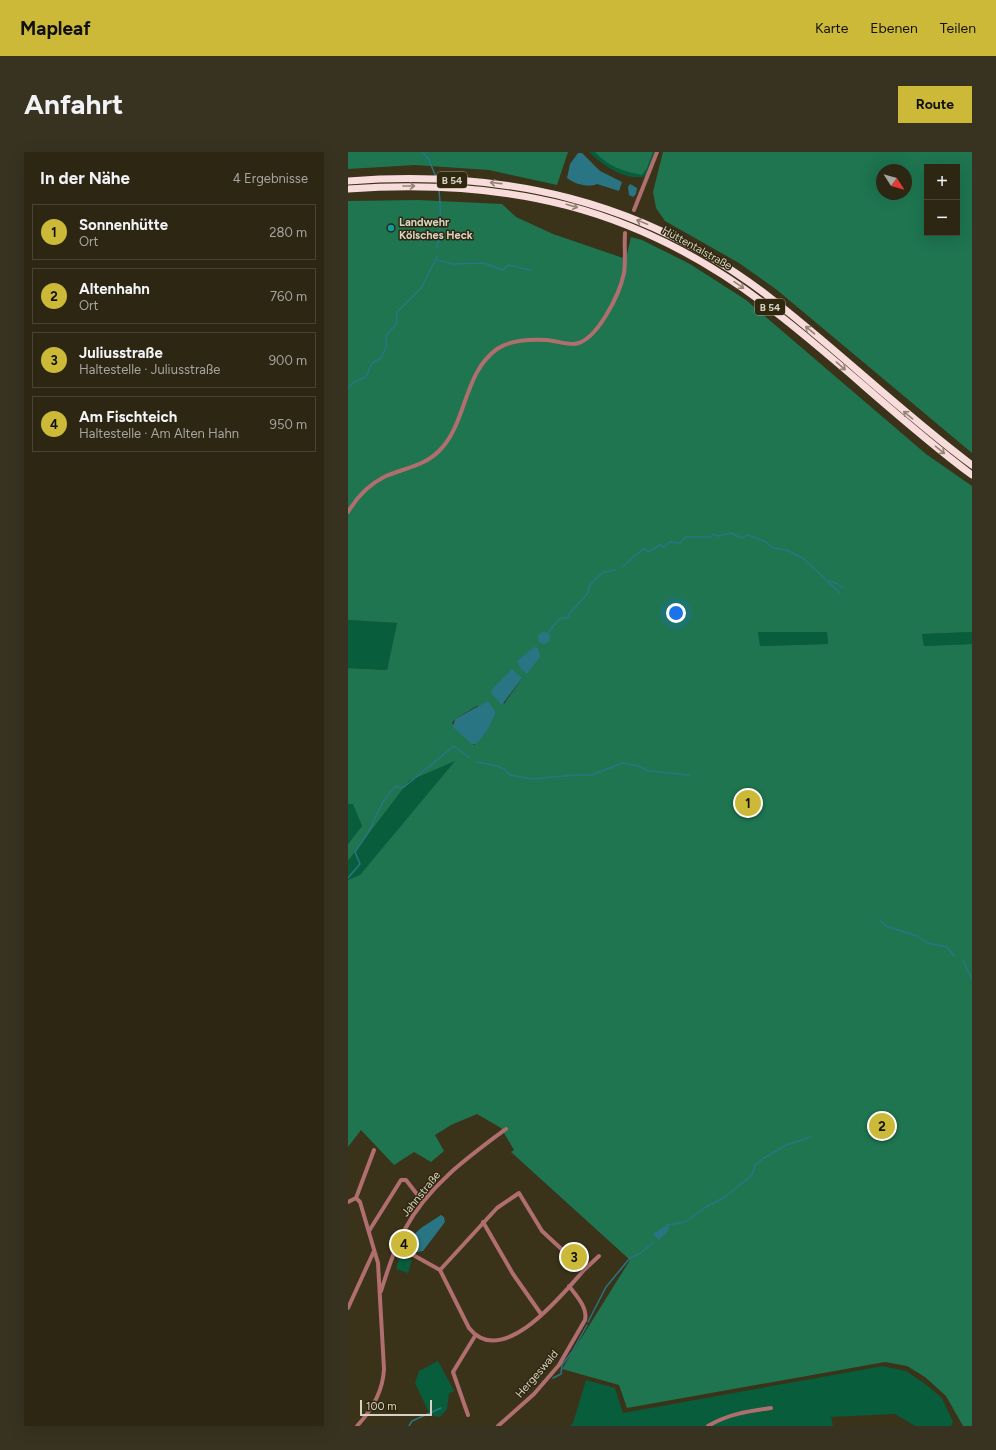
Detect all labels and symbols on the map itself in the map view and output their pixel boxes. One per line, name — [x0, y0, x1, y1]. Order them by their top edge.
north arrow — [876, 164, 912, 200]
road number: B 54 — [437, 172, 467, 188]
one-way arrow — [490, 180, 503, 187]
one-way arrow — [402, 182, 415, 190]
one-way arrow — [565, 203, 578, 210]
place label: Landwehr Kölsches Heck — [399, 216, 473, 242]
one-way arrow — [637, 218, 649, 226]
marker: Landwehr Kölsches Heck — [386, 223, 396, 233]
street label: Hüttentalstraße — [660, 223, 734, 273]
one-way arrow — [733, 281, 744, 289]
road number: B 54 — [755, 299, 785, 315]
one-way arrow — [805, 325, 815, 334]
one-way arrow — [835, 362, 846, 371]
one-way arrow — [903, 410, 914, 419]
one-way arrow — [934, 446, 945, 455]
your location — [666, 603, 686, 623]
pin: 1 — [735, 788, 761, 818]
pin: 2 — [869, 1111, 895, 1141]
street label: Jahnstraße — [399, 1169, 443, 1219]
pin: 4 — [391, 1229, 417, 1259]
pin: 3 — [561, 1242, 587, 1272]
street label: Hergeswald — [513, 1348, 561, 1400]
scale bar — [360, 1398, 432, 1417]

